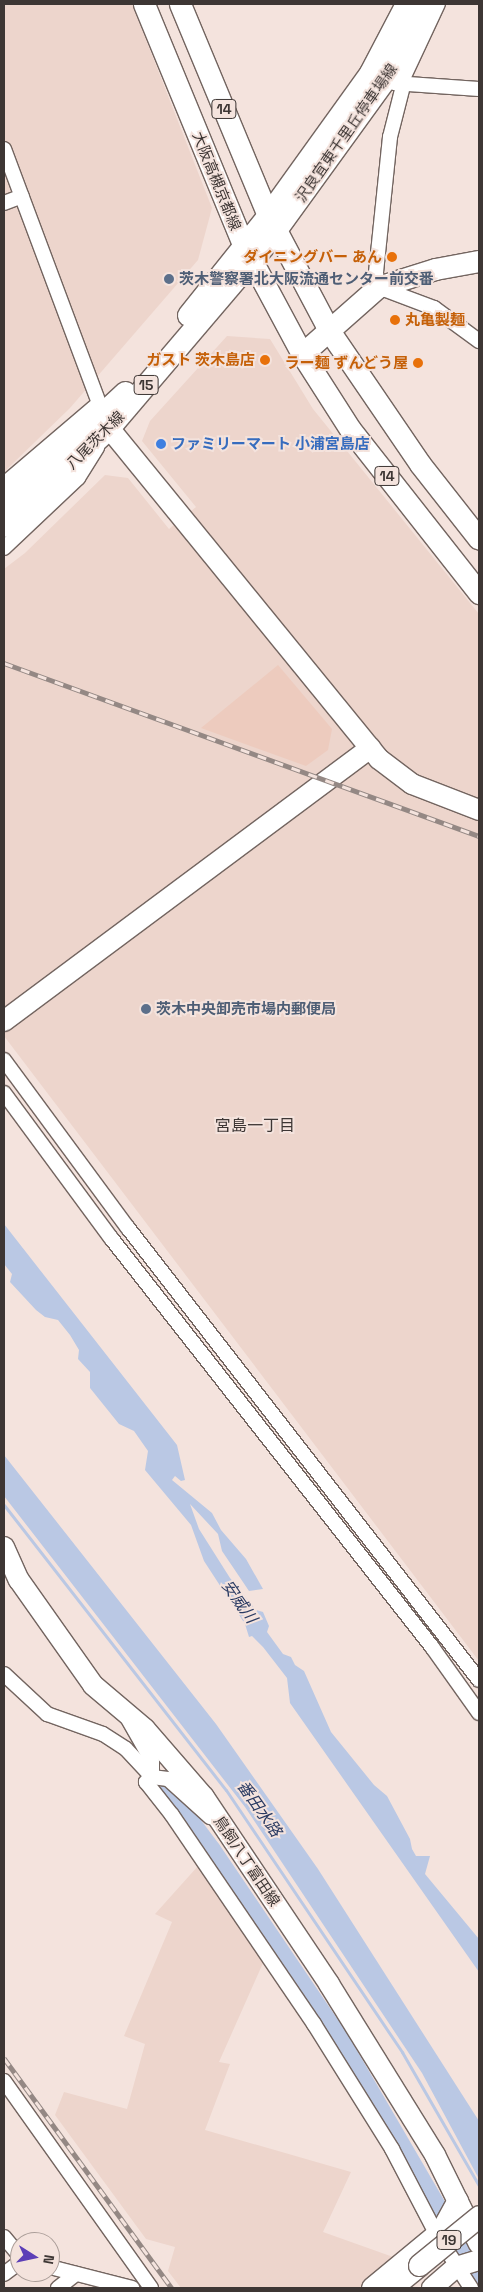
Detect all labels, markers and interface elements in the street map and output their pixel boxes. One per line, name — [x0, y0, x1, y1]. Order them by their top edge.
street label: 沢良宜東千里丘停車場線 — [291, 60, 401, 206]
road number: 14 — [210, 98, 238, 120]
street label: 大阪高槻京都線 — [189, 129, 245, 233]
place label: ダイニングバー あん — [243, 248, 382, 266]
marker: ダイニングバー あん — [386, 251, 398, 263]
place label: 茨木警察署北大阪流通センター前交番 — [179, 270, 434, 288]
marker: 茨木警察署北大阪流通センター前交番 — [163, 273, 175, 285]
place label: 丸亀製麺 — [405, 311, 465, 329]
marker: 丸亀製麺 — [389, 314, 401, 326]
place label: ガスト 茨木島店 — [146, 351, 255, 369]
marker: ガスト 茨木島店 — [259, 354, 271, 366]
place label: ラー麺 ずんどう屋 — [284, 354, 408, 372]
marker: ラー麺 ずんどう屋 — [412, 357, 424, 369]
road number: 15 — [134, 374, 158, 396]
street label: 八尾茨木線 — [62, 407, 128, 473]
place label: ファミリーマート 小浦宮島店 — [171, 435, 370, 453]
marker: ファミリーマート 小浦宮島店 — [155, 438, 167, 450]
road number: 14 — [373, 464, 401, 488]
place label: 茨木中央卸売市場内郵便局 — [156, 1000, 336, 1018]
marker: 茨木中央卸売市場内郵便局 — [140, 1003, 152, 1015]
district label: 宮島一丁目 — [215, 1116, 295, 1136]
water label: 安威川 — [217, 1577, 261, 1627]
water label: 番田水路 — [233, 1777, 285, 1841]
street label: 鳥飼八丁富田線 — [210, 1812, 284, 1910]
road number: 19 — [436, 2228, 462, 2252]
north arrow — [10, 2232, 60, 2282]
text: N — [39, 2253, 58, 2266]

